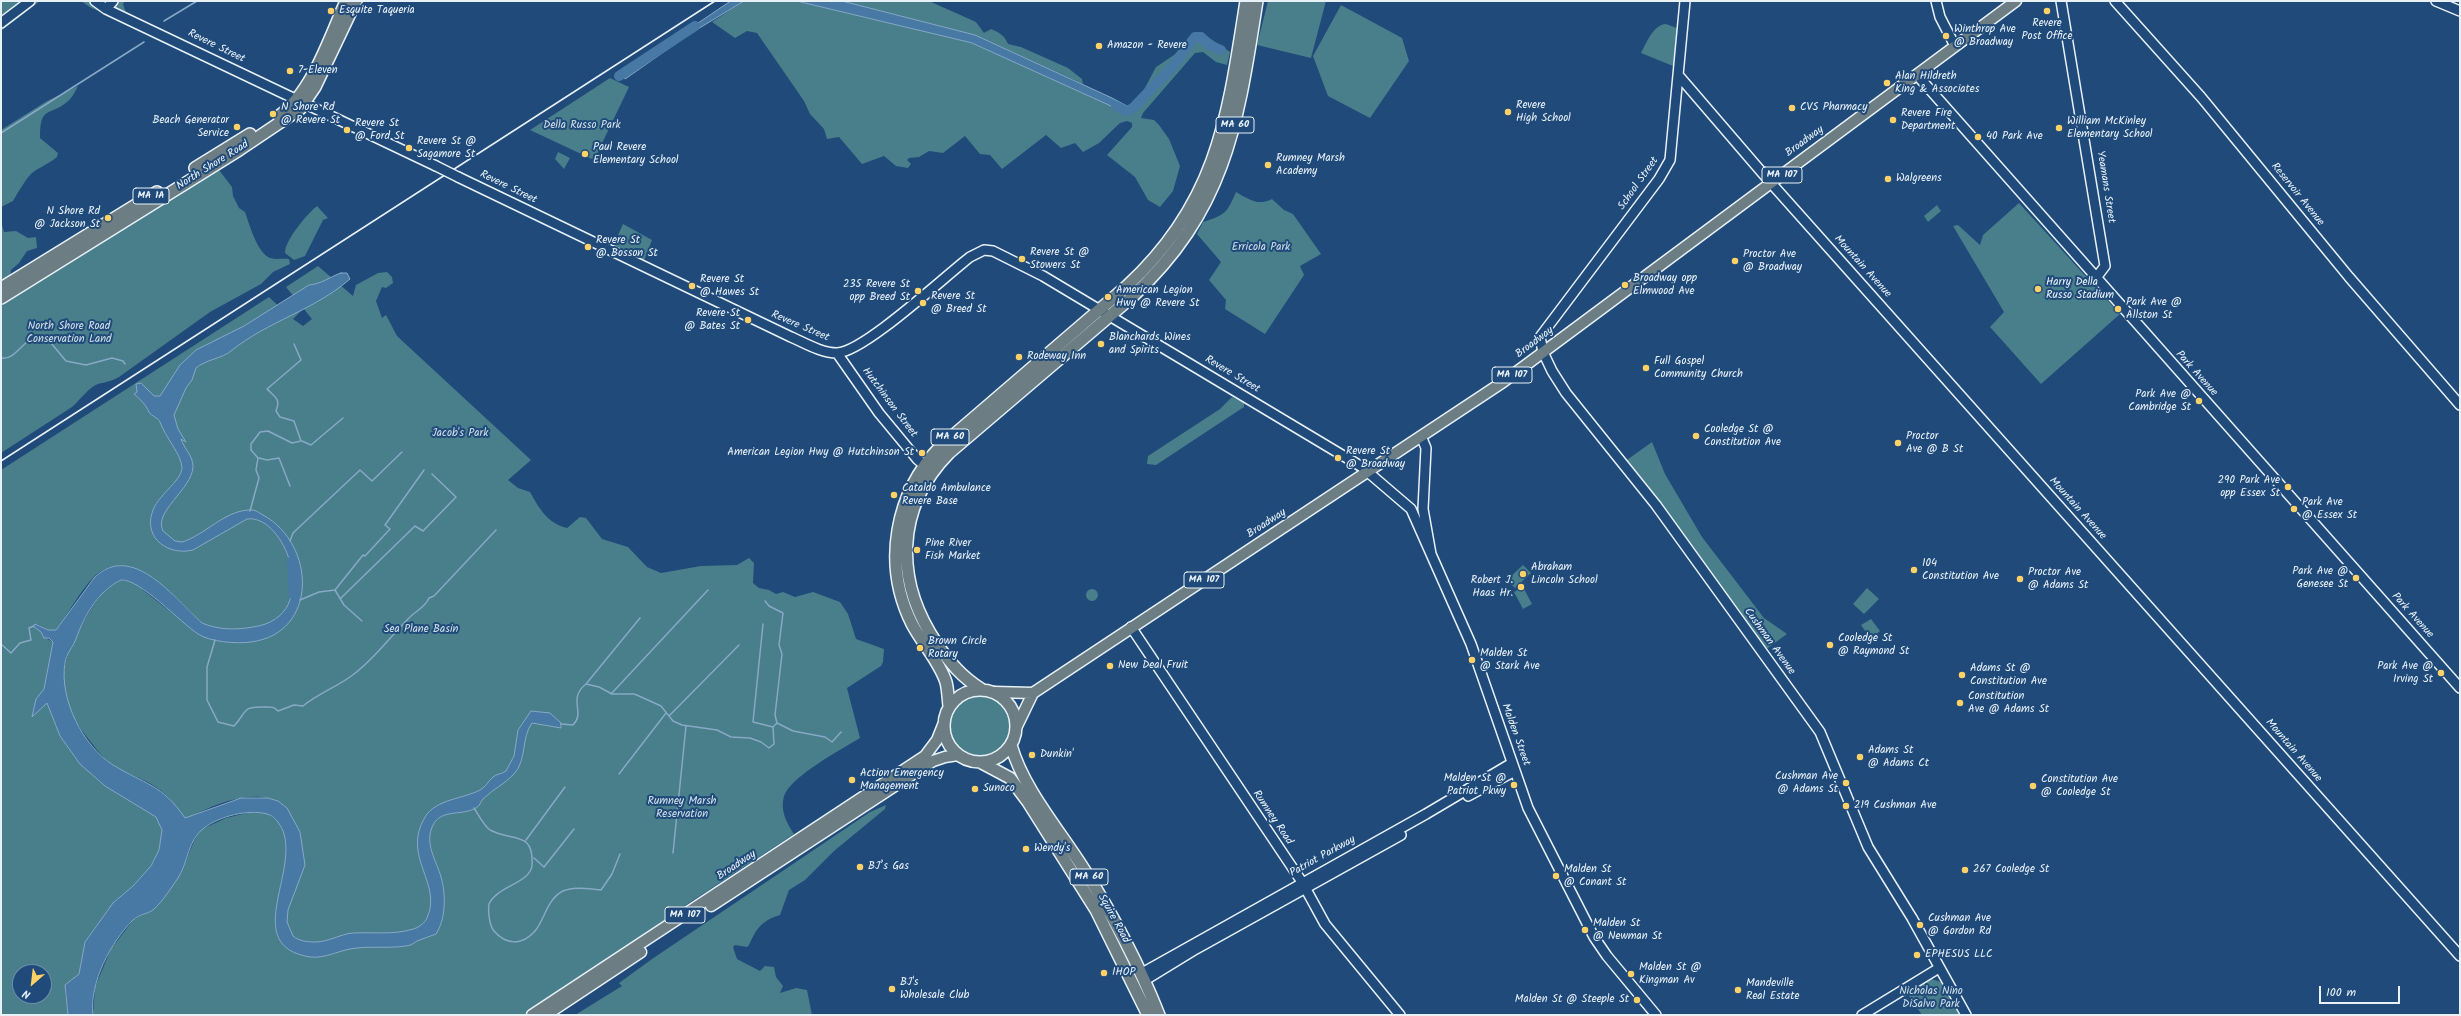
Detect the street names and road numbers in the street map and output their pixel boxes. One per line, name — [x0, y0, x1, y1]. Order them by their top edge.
street label: Revere Street — [185, 28, 247, 66]
road number: MA 60 — [1216, 117, 1254, 133]
street label: Broadway — [1783, 124, 1827, 160]
street label: North Shore Road — [175, 139, 251, 193]
street label: Yeamans Street — [2093, 150, 2117, 224]
street label: School Street — [1616, 155, 1662, 213]
street label: Reservoir Avenue — [2268, 161, 2326, 229]
road number: MA 107 — [1762, 167, 1802, 183]
street label: Revere Street — [477, 169, 539, 207]
road number: MA 1A — [133, 188, 169, 204]
street label: Mountain Avenue — [1830, 233, 1894, 301]
street label: Revere Street — [769, 309, 831, 345]
street label: Broadway — [1513, 324, 1557, 362]
street label: Park Avenue — [2172, 349, 2220, 399]
street label: Revere Street — [1202, 353, 1262, 397]
street label: Hutchinson Street — [858, 365, 920, 441]
road number: MA 107 — [1492, 367, 1532, 383]
road number: MA 60 — [931, 429, 969, 445]
street label: Mountain Avenue — [2045, 475, 2109, 543]
street label: Broadway — [1245, 506, 1289, 542]
road number: MA 107 — [1184, 572, 1224, 588]
street label: Park Avenue — [2388, 591, 2436, 641]
street label: Cushman Avenue — [1740, 606, 1798, 678]
street label: Malden Street — [1498, 702, 1532, 768]
street label: Mountain Avenue — [2262, 717, 2324, 785]
street label: Rumney Road — [1249, 788, 1295, 848]
street label: Patriot Parkway — [1288, 834, 1358, 880]
street label: Broadway — [715, 848, 759, 884]
road number: MA 60 — [1070, 869, 1108, 885]
street label: Squire Road — [1094, 892, 1132, 946]
road number: MA 107 — [665, 907, 705, 923]

